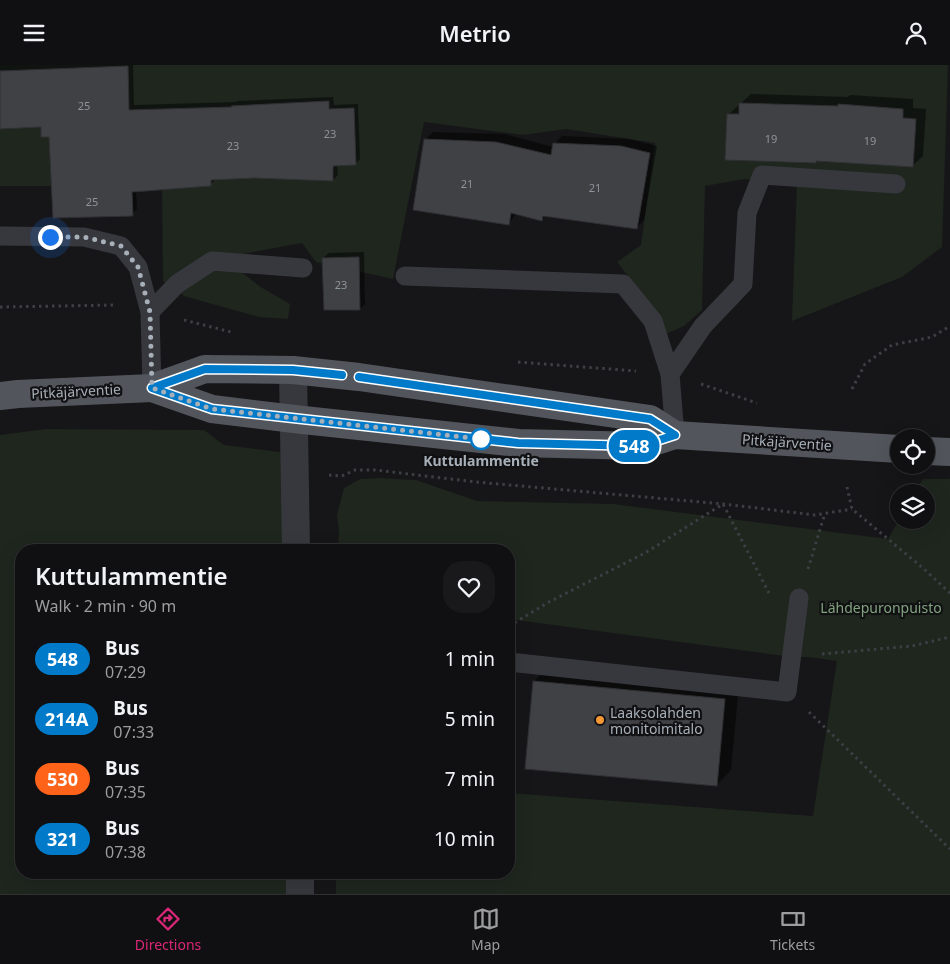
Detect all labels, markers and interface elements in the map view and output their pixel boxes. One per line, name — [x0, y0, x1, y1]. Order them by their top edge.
text: Metrio — [439, 18, 511, 48]
icon: menu — [20, 19, 48, 47]
icon: person — [902, 19, 930, 47]
house number: 25 — [78, 98, 90, 113]
house number: 23 — [324, 126, 336, 141]
house number: 19 — [765, 131, 777, 146]
house number: 19 — [864, 133, 876, 148]
house number: 23 — [227, 138, 239, 153]
house number: 21 — [461, 176, 473, 191]
house number: 21 — [589, 180, 601, 195]
house number: 25 — [86, 194, 98, 209]
your location — [38, 225, 63, 250]
house number: 23 — [335, 277, 347, 292]
street label: Pitkäjärventie — [31, 379, 122, 403]
marker: Kuttulammentie — [470, 428, 492, 450]
street label: Pitkäjärventie — [741, 429, 833, 455]
map controls — [890, 429, 935, 529]
button: locate — [890, 429, 935, 474]
line badge: 548 — [605, 430, 663, 462]
text: 548 — [619, 434, 649, 458]
place label: Kuttulammentie — [423, 451, 539, 470]
button: layers — [890, 484, 935, 529]
text: Kuttulammentie — [35, 559, 227, 592]
button: heart — [443, 561, 495, 613]
text: Walk · 2 min · 90 m — [35, 595, 176, 617]
park label: Lähdepuronpuisto — [820, 598, 942, 617]
text: Bus — [105, 635, 140, 661]
text: 1 min — [445, 646, 495, 672]
text: 548 — [47, 647, 78, 671]
text: 07:29 — [105, 661, 146, 683]
text: Bus — [113, 695, 148, 721]
place label: Laaksolahden monitoimitalo — [610, 703, 703, 738]
text: 5 min — [445, 706, 495, 732]
text: 214A — [45, 707, 88, 731]
marker: Laaksolahden monitoimitalo — [594, 714, 606, 726]
text: 07:33 — [113, 721, 154, 743]
text: Bus — [105, 755, 140, 781]
text: 7 min — [445, 766, 495, 792]
text: 530 — [47, 767, 78, 791]
text: 07:35 — [105, 781, 146, 803]
text: Bus — [105, 815, 140, 841]
text: 10 min — [434, 826, 495, 852]
text: 321 — [47, 827, 78, 851]
text: 07:38 — [105, 841, 146, 863]
tab: Directions — [135, 905, 201, 954]
tab: Map — [471, 905, 500, 954]
tab: Tickets — [770, 905, 815, 954]

